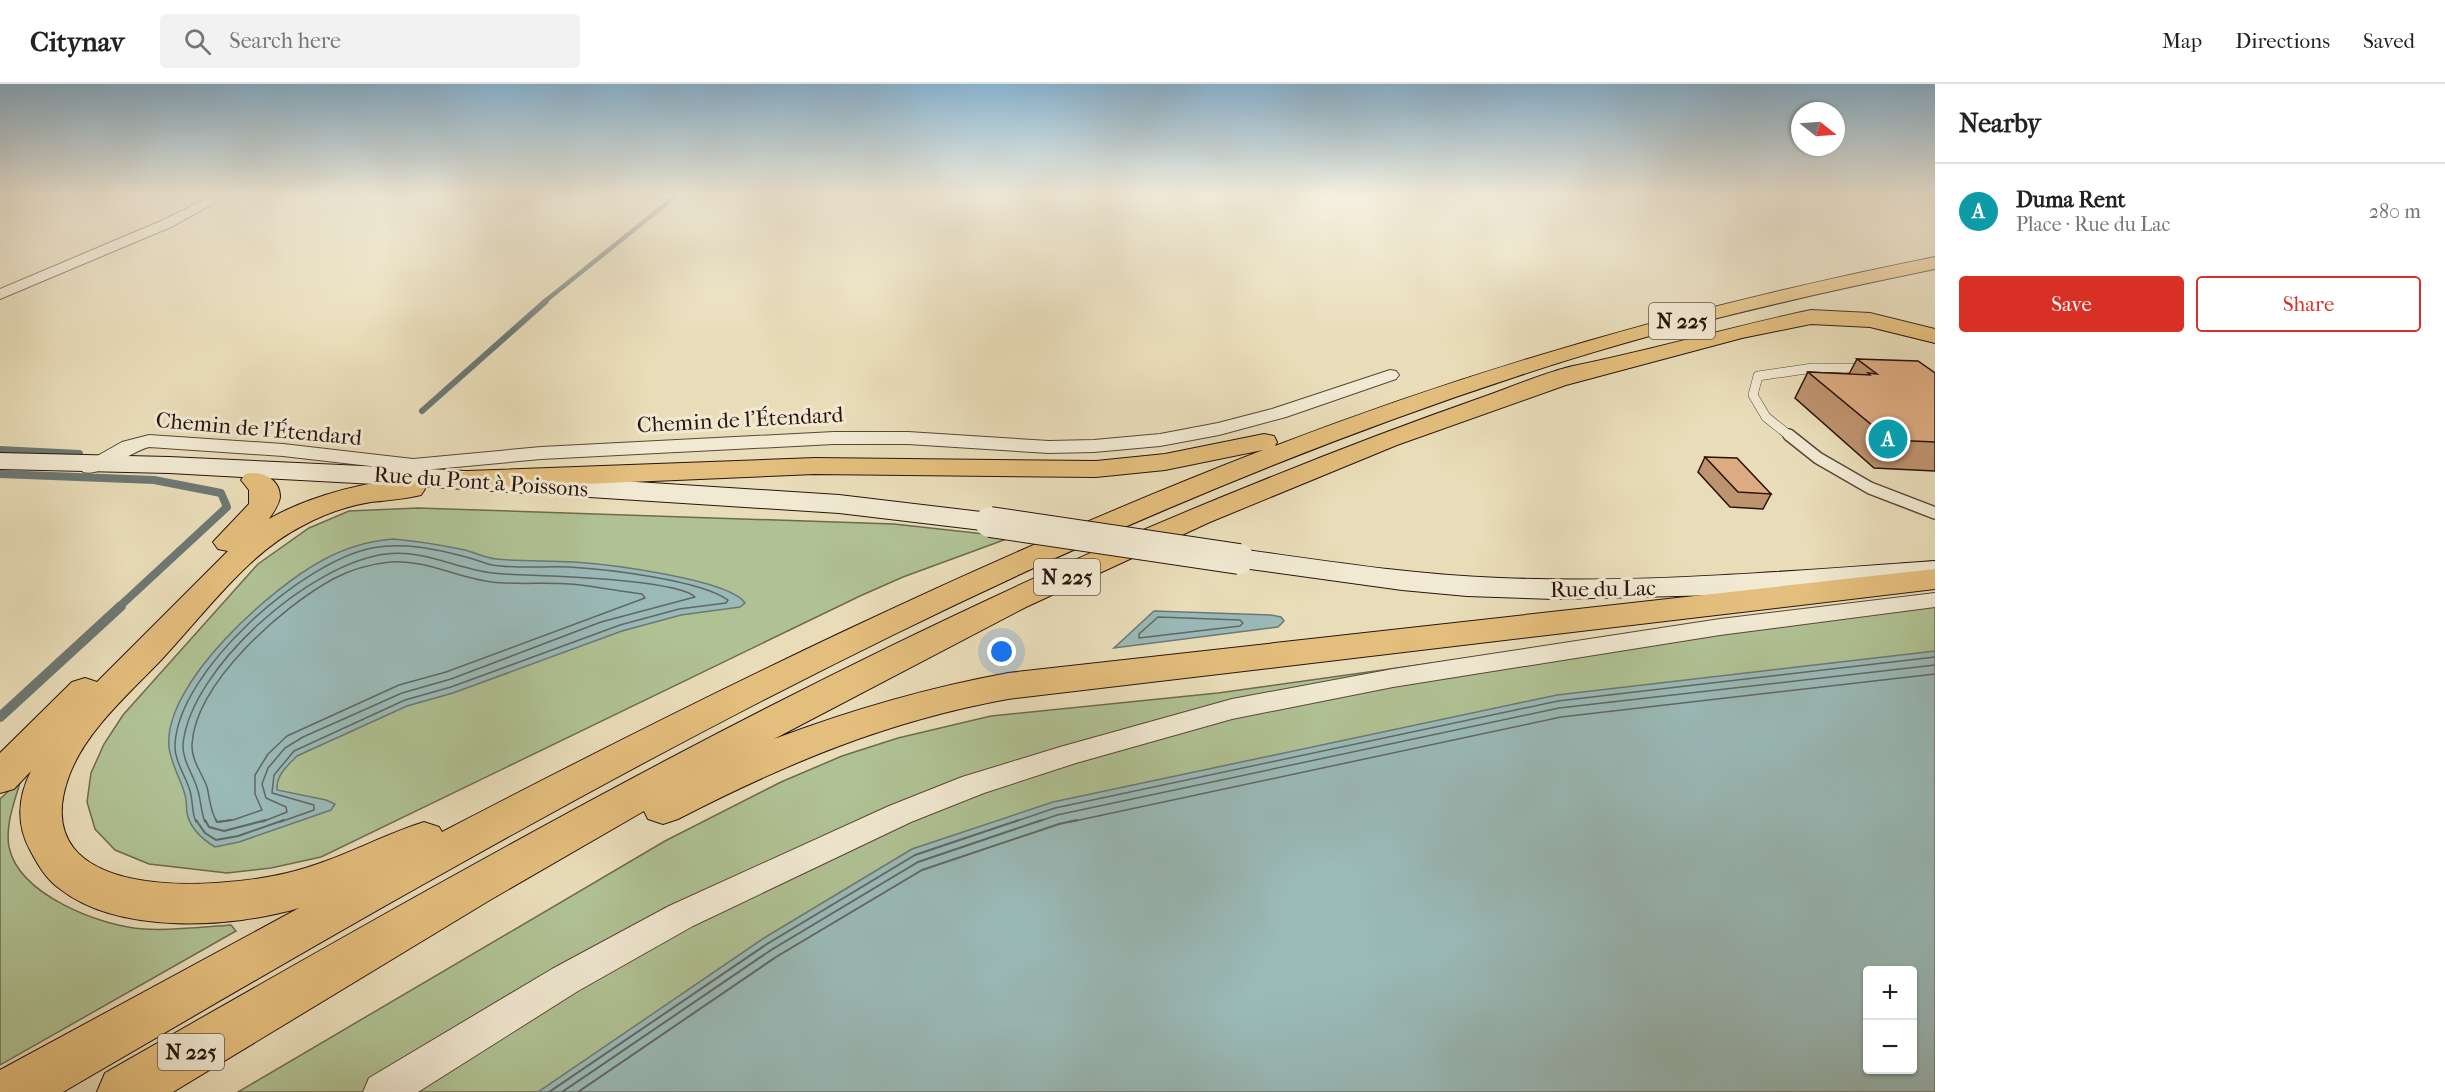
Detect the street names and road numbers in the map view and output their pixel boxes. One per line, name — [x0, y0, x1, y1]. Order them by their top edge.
road number: N 225 — [1649, 303, 1715, 339]
street label: Chemin de l'Étendard — [636, 401, 845, 438]
street label: Chemin de l'Étendard — [155, 406, 364, 451]
street label: Rue du Pont à Poissons — [373, 462, 589, 502]
road number: N 225 — [1034, 559, 1100, 595]
street label: Rue du Lac — [1550, 575, 1656, 603]
road number: N 225 — [158, 1034, 224, 1070]

